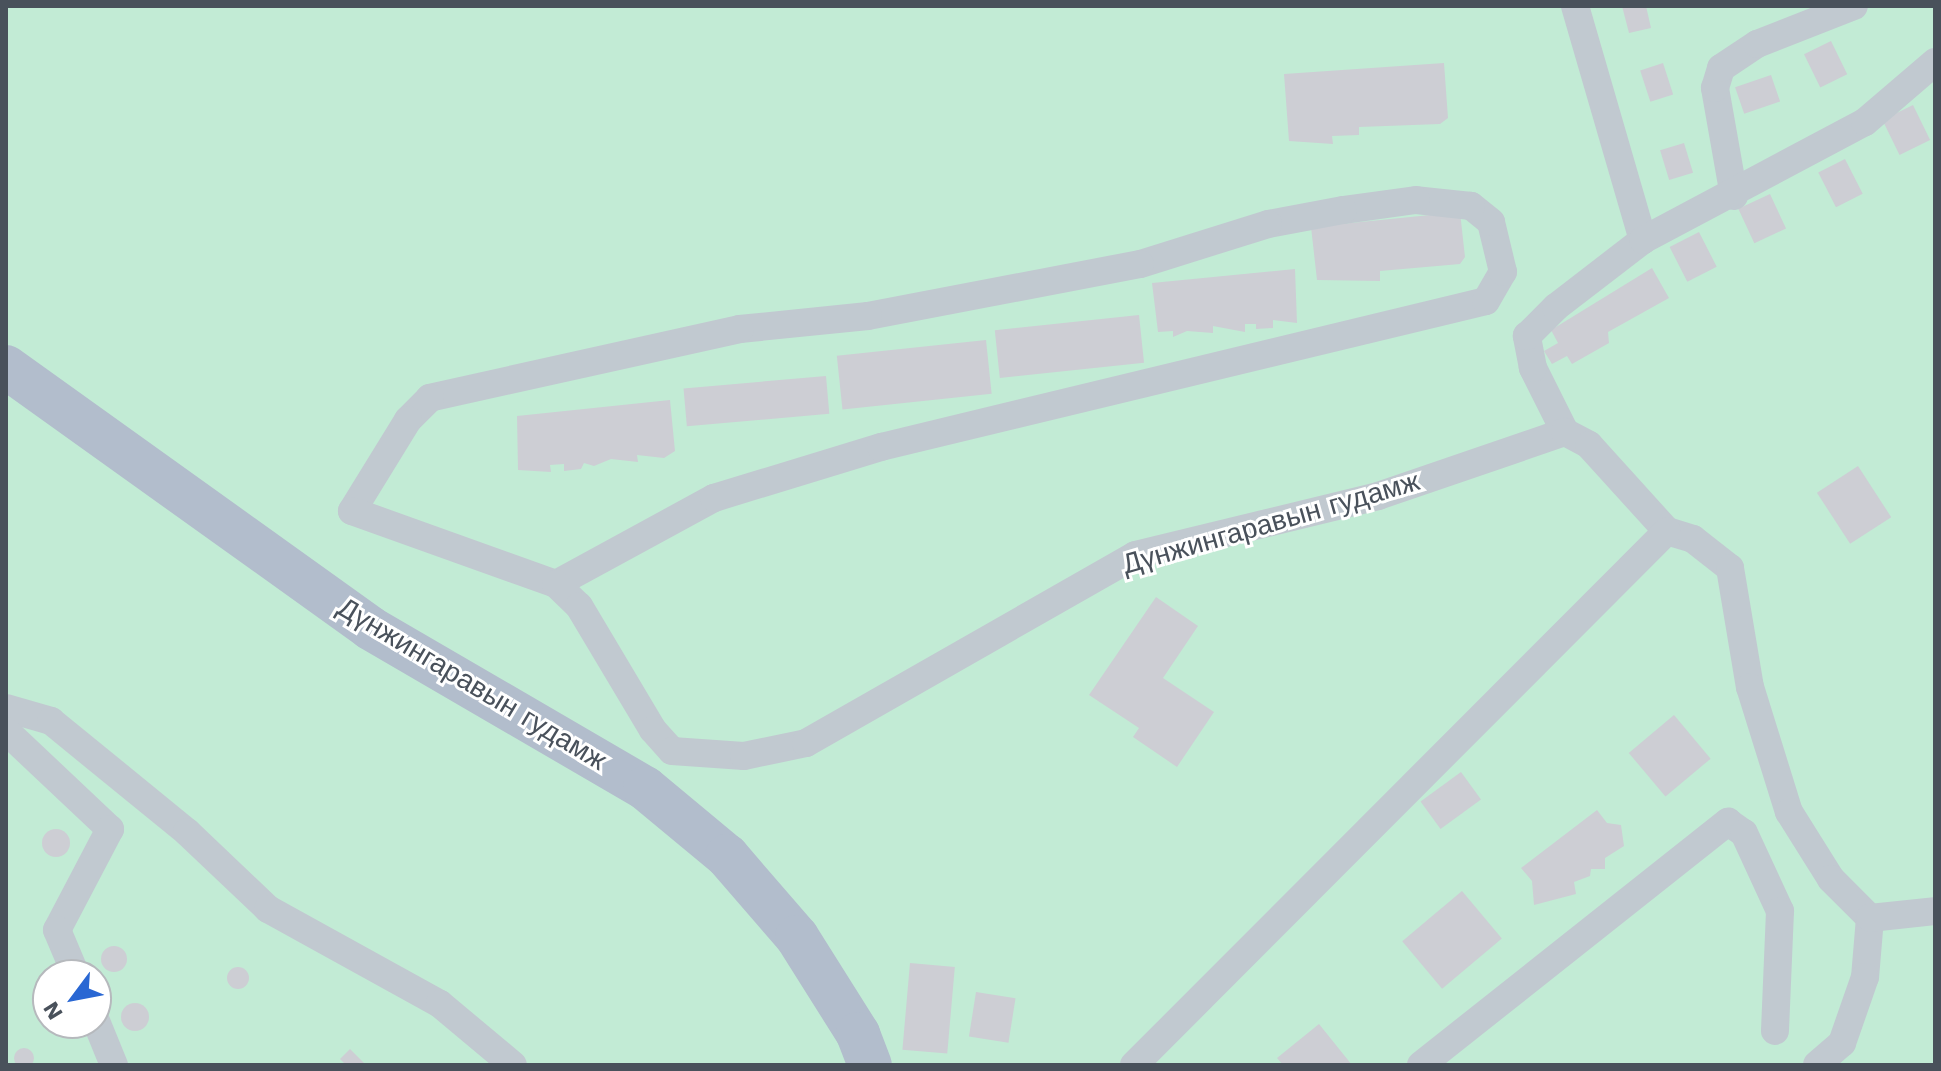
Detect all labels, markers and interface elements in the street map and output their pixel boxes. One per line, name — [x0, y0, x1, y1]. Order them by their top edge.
street label: Дүнжингаравын гудамж — [1118, 464, 1424, 582]
street label: Дүнжингаравын гудамж — [331, 590, 613, 778]
north arrow — [32, 959, 112, 1039]
text: N — [38, 997, 68, 1024]

